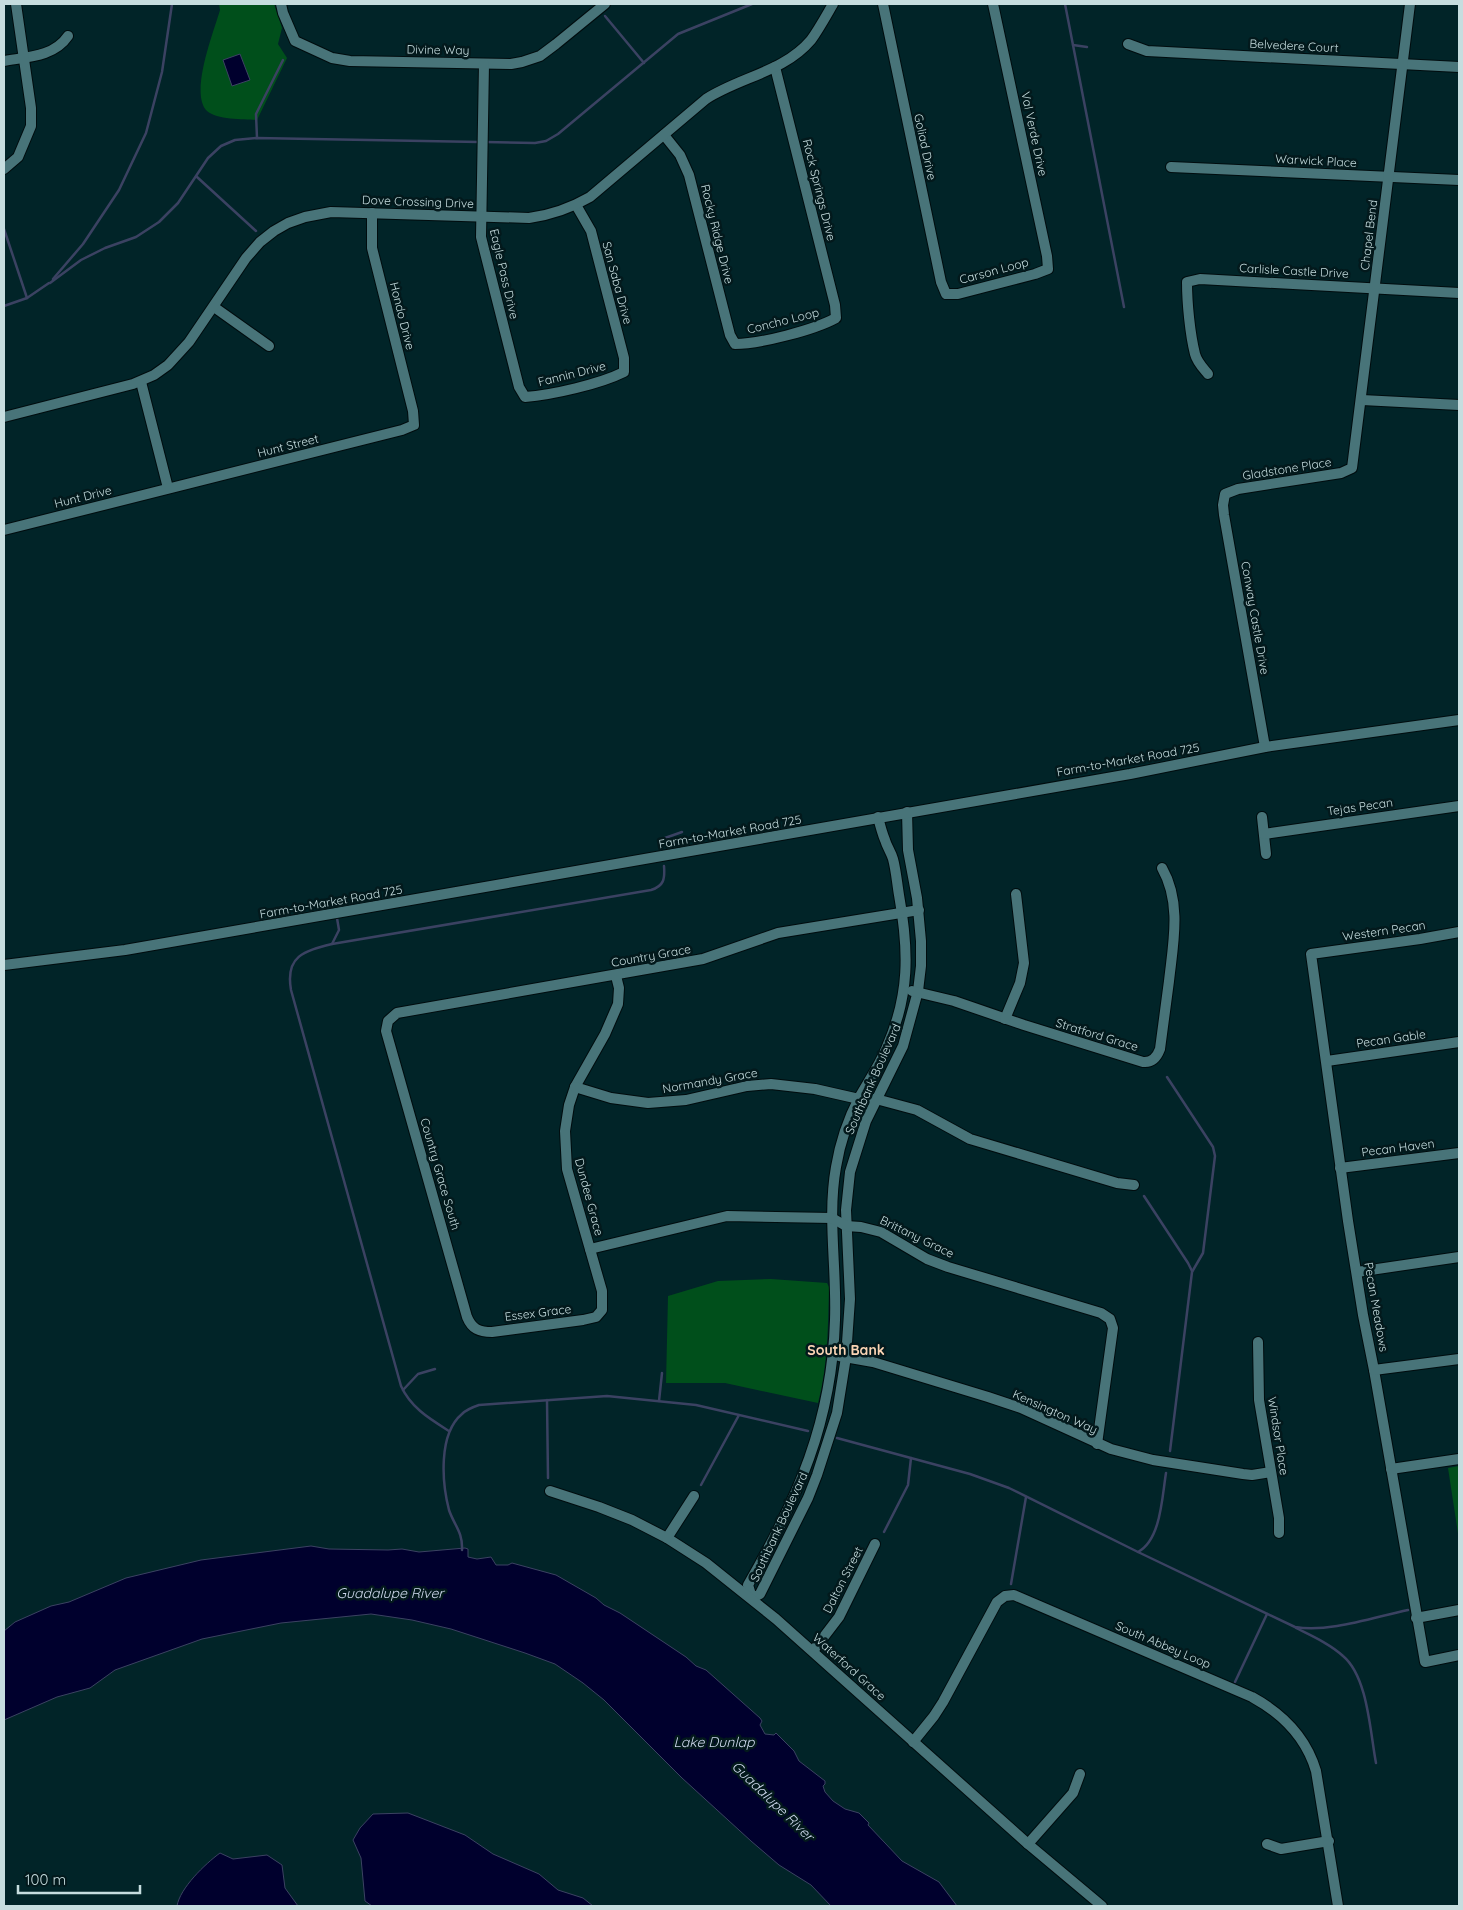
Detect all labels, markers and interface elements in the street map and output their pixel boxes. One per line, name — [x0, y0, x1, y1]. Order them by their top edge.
street label: Belvedere Court — [1249, 36, 1339, 55]
street label: Divine Way — [407, 41, 469, 58]
street label: Val Verde Drive — [1018, 90, 1051, 178]
street label: Goliad Drive — [911, 112, 940, 182]
street label: Rock Springs Drive — [800, 137, 839, 243]
street label: Warwick Place — [1275, 151, 1357, 170]
street label: Rocky Ridge Drive — [698, 183, 737, 285]
street label: Dove Crossing Drive — [362, 192, 475, 211]
street label: Chapel Bend — [1357, 199, 1380, 271]
street label: Eagle Pass Drive — [487, 227, 522, 321]
street label: San Saba Drive — [599, 240, 636, 326]
street label: Carson Loop — [958, 254, 1030, 287]
street label: Carlisle Castle Drive — [1239, 260, 1349, 281]
street label: Hondo Drive — [387, 280, 418, 352]
street label: Concho Loop — [745, 304, 820, 337]
street label: Fannin Drive — [536, 358, 608, 389]
street label: Hunt Street — [256, 431, 320, 460]
street label: Gladstone Place — [1241, 454, 1333, 483]
street label: Hunt Drive — [53, 482, 113, 511]
street label: Conway Castle Drive — [1238, 560, 1273, 676]
street label: Farm-to-Market Road 725 — [1055, 740, 1200, 779]
street label: Tejas Pecan — [1326, 794, 1394, 819]
street label: Farm-to-Market Road 725 — [657, 812, 802, 851]
street label: Farm-to-Market Road 725 — [258, 882, 403, 921]
street label: Western Pecan — [1341, 917, 1426, 944]
street label: Country Grace — [610, 941, 692, 970]
street label: Stratford Grace — [1054, 1015, 1140, 1054]
street label: Southbank Boulevard — [841, 1021, 904, 1136]
street label: Pecan Gable — [1355, 1026, 1427, 1051]
street label: Normandy Grace — [661, 1065, 759, 1096]
street label: Country Grace South — [417, 1116, 464, 1232]
street label: Pecan Haven — [1361, 1136, 1435, 1159]
street label: Dundee Grace — [572, 1156, 607, 1237]
street label: Brittany Grace — [878, 1212, 957, 1261]
street label: Pecan Meadows — [1361, 1261, 1392, 1353]
street label: Essex Grace — [504, 1301, 572, 1324]
district label: South Bank — [807, 1341, 885, 1359]
street label: Kensington Way — [1010, 1386, 1100, 1437]
street label: Windsor Place — [1265, 1396, 1292, 1476]
street label: Southbank Boulevard — [747, 1470, 811, 1584]
street label: Dalton Street — [819, 1544, 866, 1616]
water label: Guadalupe River — [336, 1584, 445, 1602]
street label: South Abbey Loop — [1113, 1618, 1213, 1671]
street label: Waterford Grace — [810, 1630, 889, 1704]
water label: Lake Dunlap — [673, 1733, 755, 1751]
water label: Guadalupe River — [728, 1757, 819, 1846]
scale bar — [18, 1862, 140, 1894]
text: 100 m — [25, 1870, 66, 1889]

